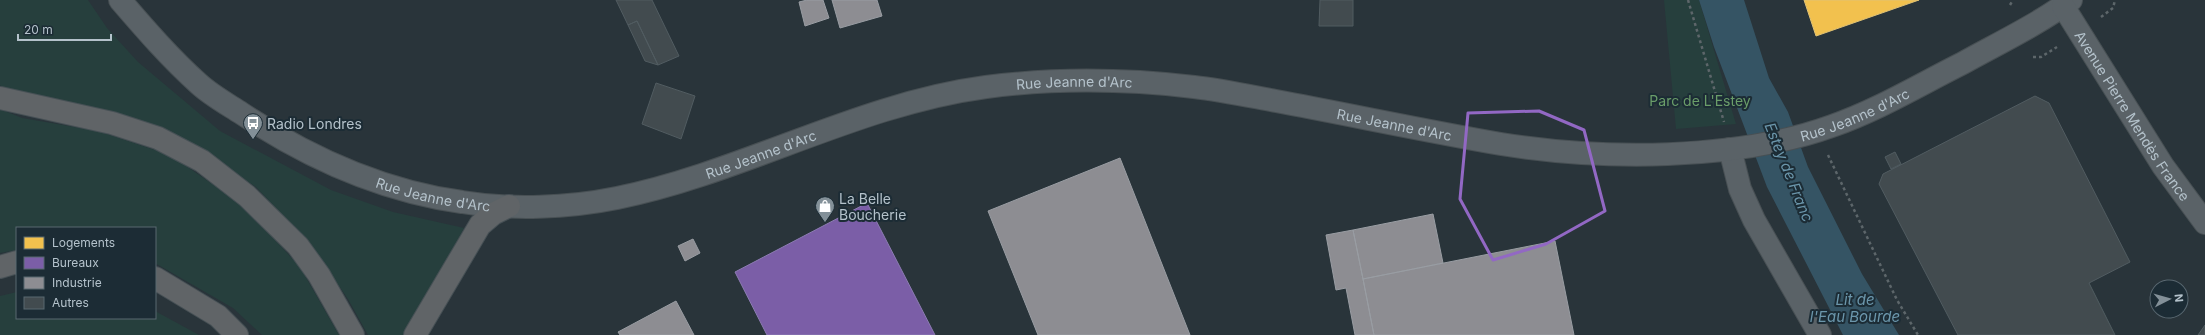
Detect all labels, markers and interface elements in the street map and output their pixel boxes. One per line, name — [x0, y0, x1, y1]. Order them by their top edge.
scale bar — [18, 16, 111, 42]
text: 20 m — [24, 22, 53, 37]
street label: Avenue Pierre Mendès France — [2072, 27, 2194, 204]
street label: Rue Jeanne d'Arc — [1015, 72, 1133, 92]
street label: Rue Jeanne d'Arc — [1798, 84, 1912, 144]
park label: Parc de L'Estey — [1649, 92, 1751, 109]
street label: Rue Jeanne d'Arc — [1336, 104, 1453, 143]
bus stop icon: Radio Londres — [242, 112, 264, 140]
place label: Radio Londres — [267, 115, 362, 132]
water label: Estey de Franc — [1760, 120, 1818, 225]
street label: Rue Jeanne d'Arc — [703, 126, 818, 182]
street label: Rue Jeanne d'Arc — [374, 173, 491, 214]
place label: La Belle Boucherie — [839, 190, 906, 223]
shop icon: La Belle Boucherie — [814, 195, 836, 223]
legend — [16, 227, 156, 319]
text: Logements — [52, 235, 115, 250]
text: Bureaux — [52, 255, 99, 270]
text: Industrie — [52, 275, 102, 290]
north arrow — [2149, 279, 2189, 319]
water label: Lit de l'Eau Bourde — [1810, 290, 1900, 326]
text: N — [2172, 293, 2186, 303]
text: Autres — [52, 295, 89, 310]

